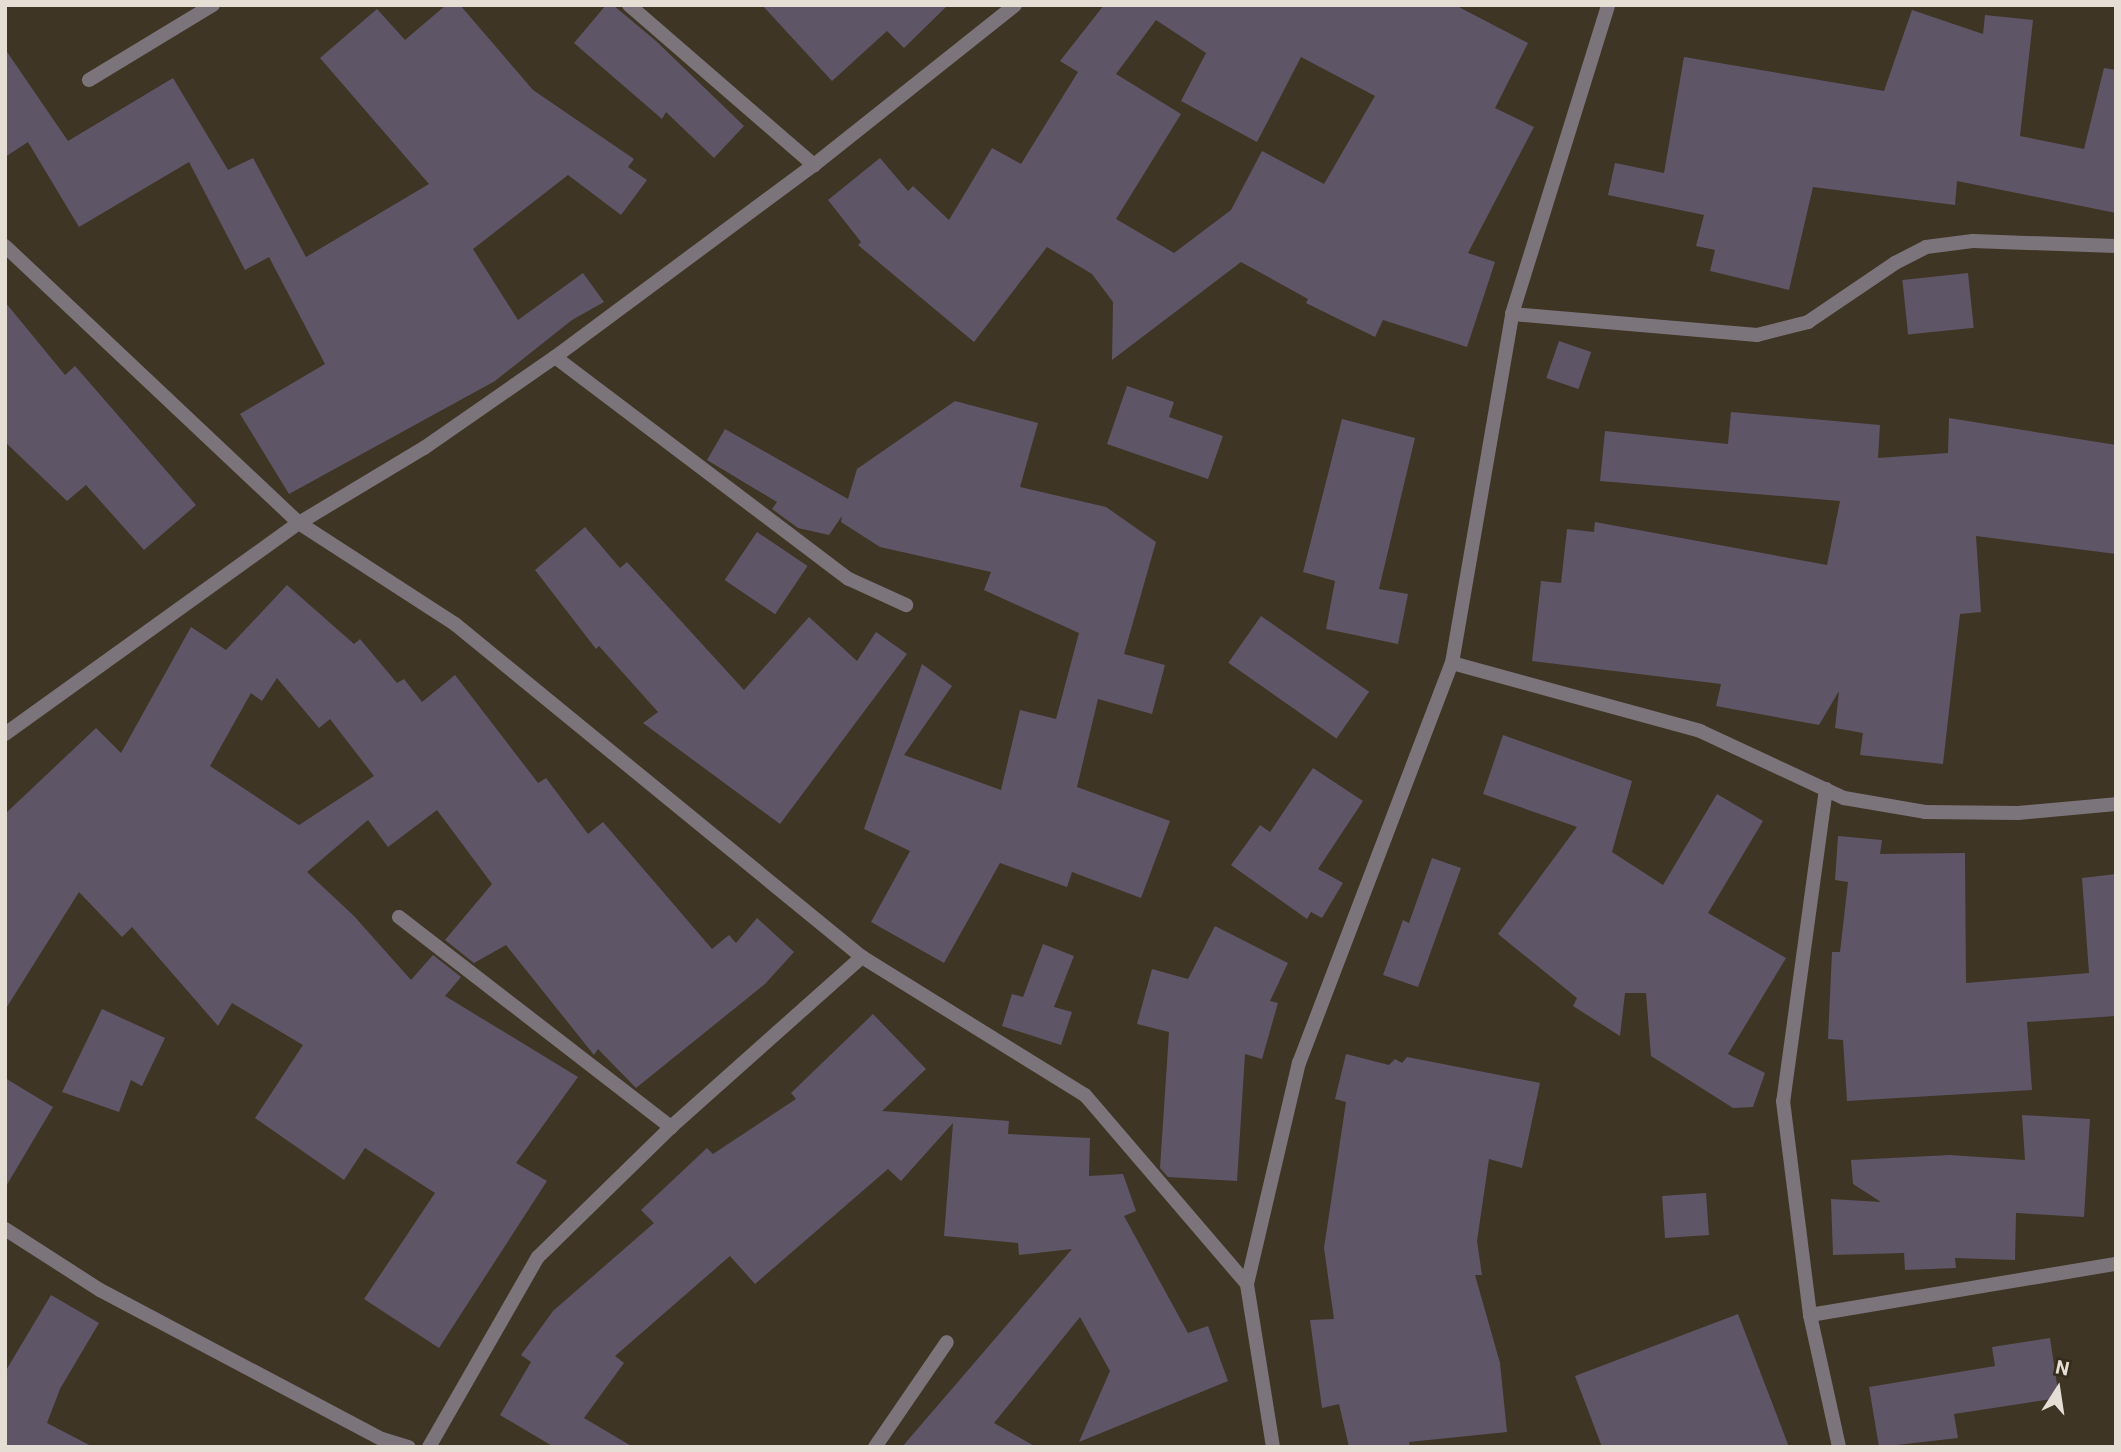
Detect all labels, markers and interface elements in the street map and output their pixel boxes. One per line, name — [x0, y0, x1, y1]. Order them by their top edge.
north arrow — [2023, 1354, 2093, 1424]
text: N — [2054, 1355, 2071, 1381]

